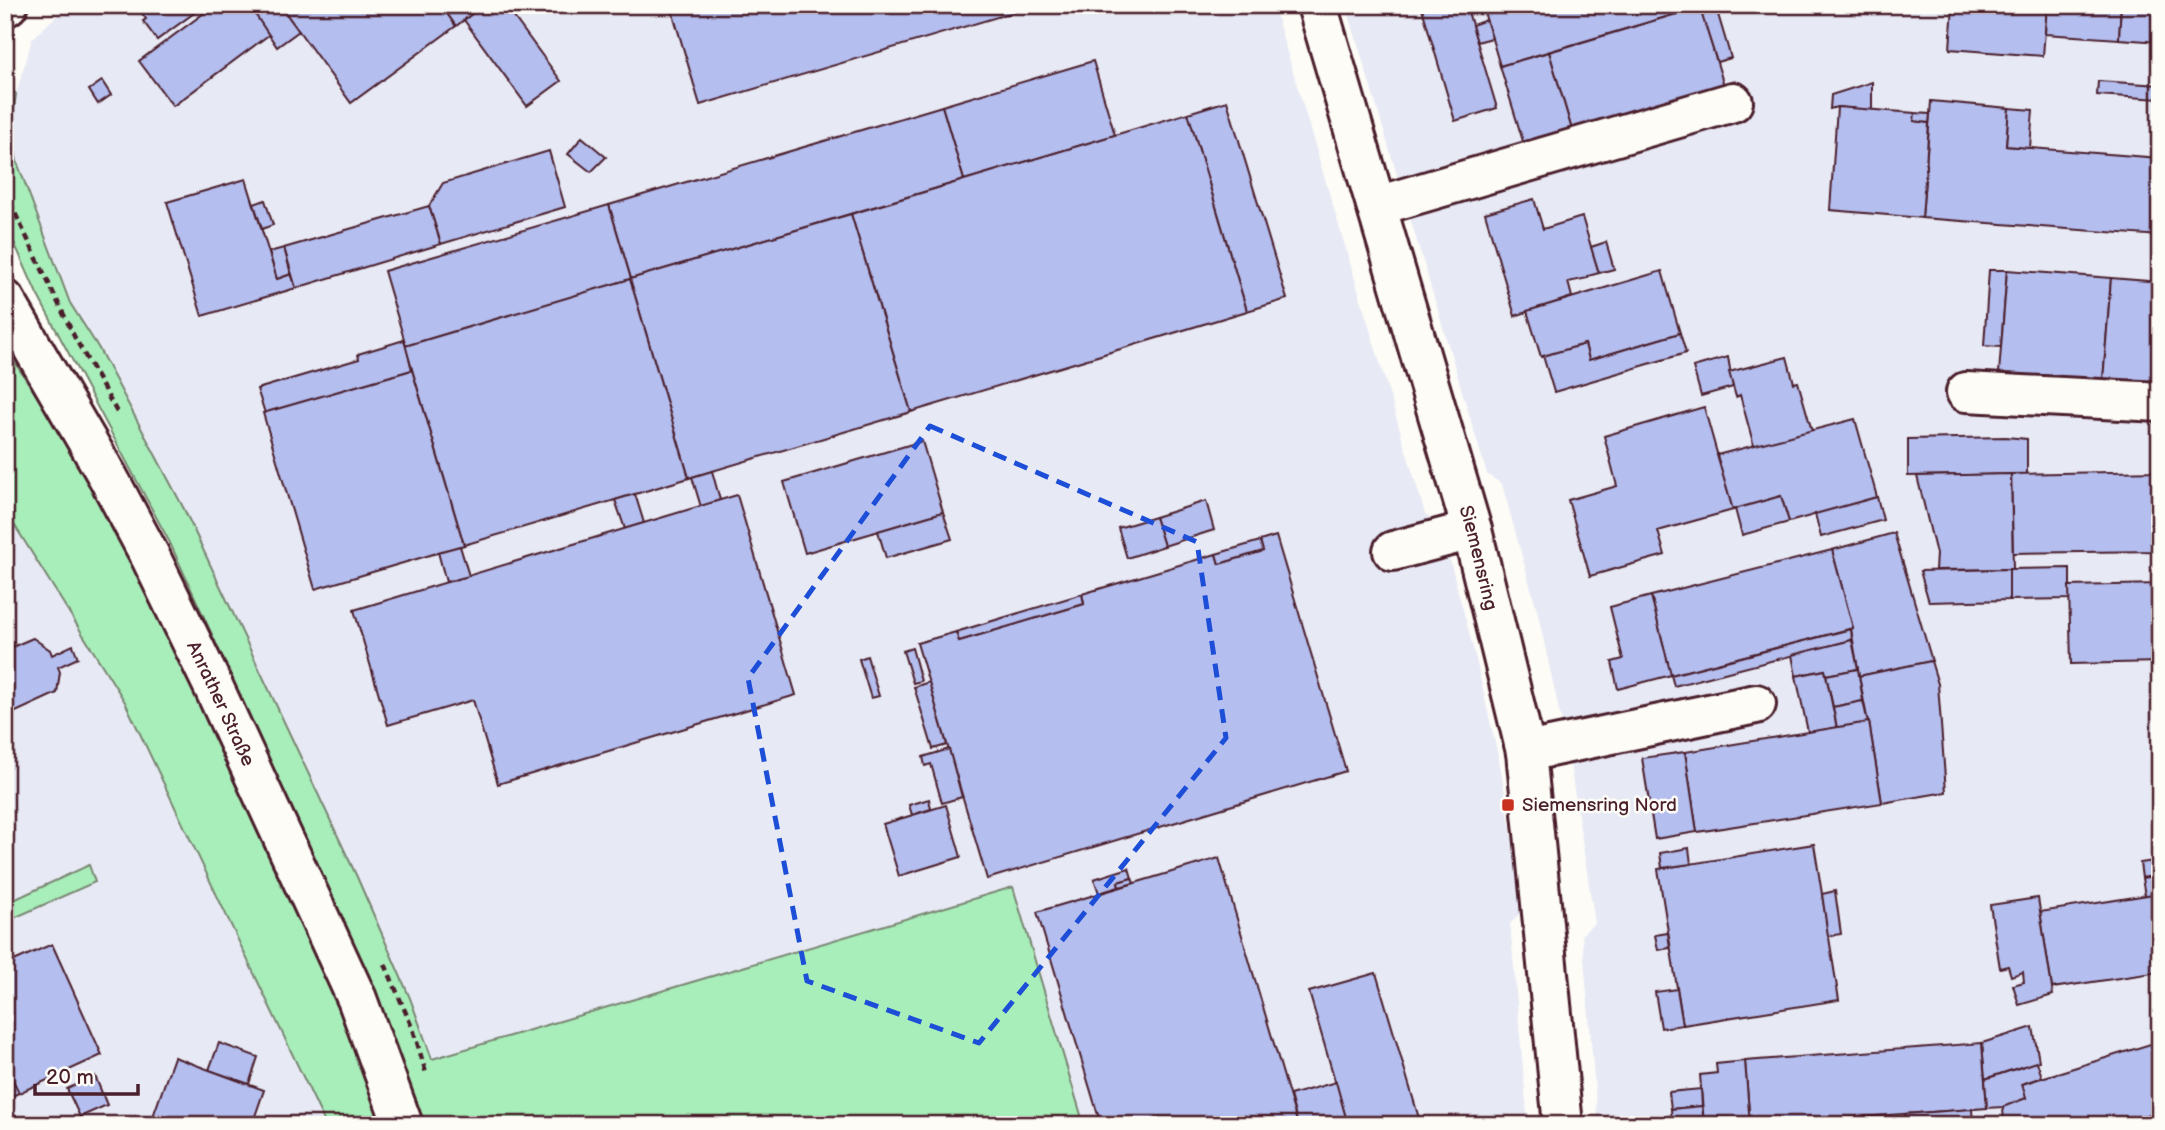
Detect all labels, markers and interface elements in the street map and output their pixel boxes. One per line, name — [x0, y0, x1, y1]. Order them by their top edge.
street label: Siemensring — [1454, 503, 1503, 613]
street label: Anrather Straße — [182, 637, 260, 770]
place label: Siemensring Nord — [1522, 794, 1677, 817]
marker: Siemensring Nord — [1500, 797, 1516, 813]
scale bar — [35, 1053, 138, 1097]
text: 20 m — [46, 1065, 94, 1090]

